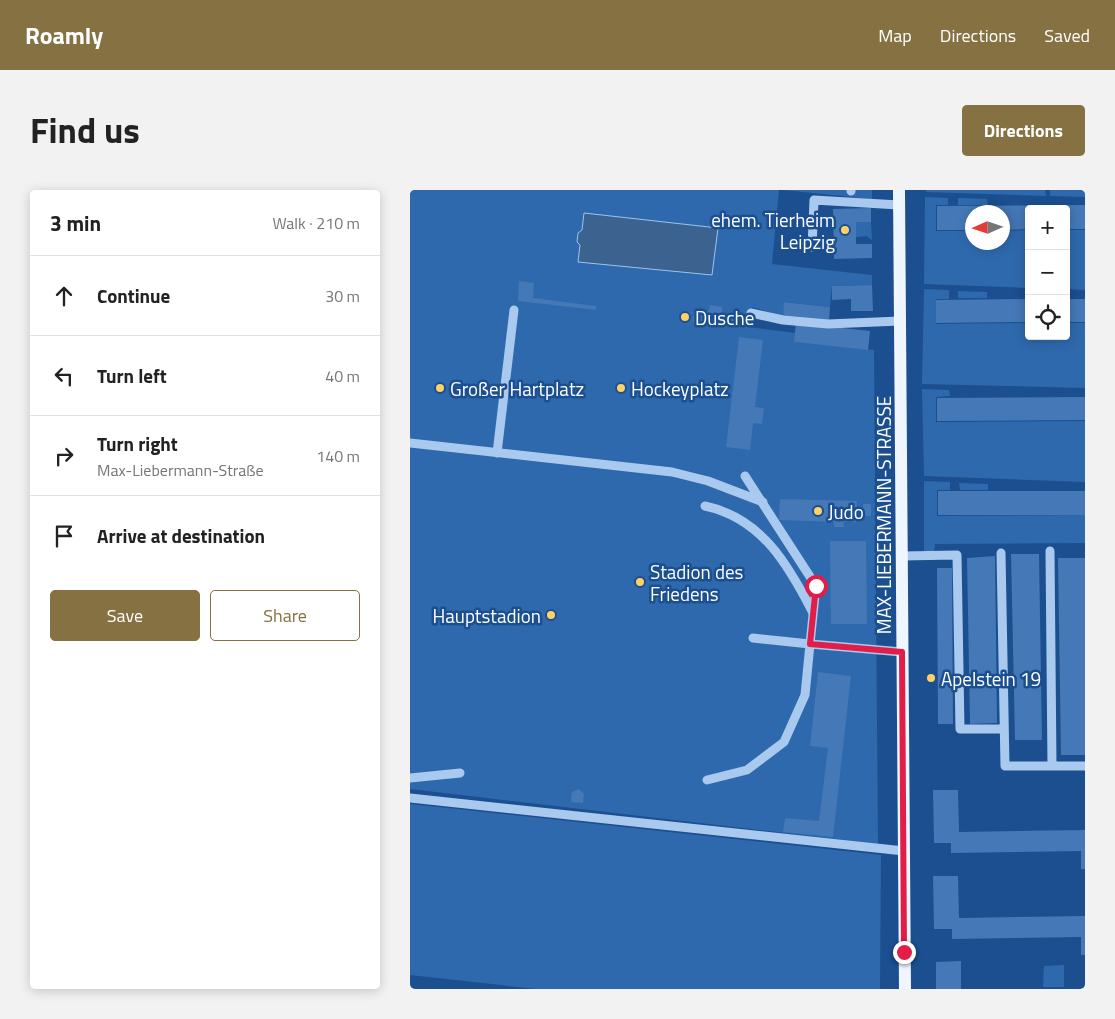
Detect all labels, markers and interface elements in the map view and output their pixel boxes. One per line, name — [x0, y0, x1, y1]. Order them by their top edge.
text: Roamly — [25, 17, 103, 53]
text: Map — [878, 22, 912, 49]
text: Directions — [940, 22, 1016, 49]
text: Saved — [1044, 22, 1090, 49]
text: Find us — [30, 103, 140, 157]
button: Directions — [962, 105, 1085, 156]
place label: ehem. Tierheim Leipzig — [711, 205, 835, 256]
north arrow — [965, 205, 1010, 250]
map controls — [1025, 205, 1070, 340]
button: + — [1025, 205, 1070, 250]
text: 3 min — [50, 207, 101, 239]
text: Walk · 210 m — [272, 211, 360, 235]
marker: ehem. Tierheim Leipzig — [839, 224, 851, 236]
button: − — [1025, 250, 1070, 295]
text: Continue — [97, 281, 170, 310]
icon: ahead — [50, 282, 78, 310]
text: 30 m — [325, 284, 360, 308]
button: locate — [1025, 295, 1070, 340]
place label: Dusche — [695, 303, 754, 332]
marker: Dusche — [679, 311, 691, 323]
text: Turn left — [97, 361, 167, 390]
icon: left — [50, 362, 78, 390]
text: 40 m — [325, 364, 360, 388]
place label: Großer Hartplatz — [450, 374, 584, 403]
place label: Hockeyplatz — [631, 374, 729, 403]
marker: Großer Hartplatz — [434, 382, 446, 394]
marker: Hockeyplatz — [615, 382, 627, 394]
street label: MAX-LIEBERMANN-STRASSE — [869, 396, 898, 634]
text: Turn right — [97, 429, 178, 458]
icon: right — [50, 442, 78, 470]
text: 140 m — [316, 444, 360, 468]
text: Max-Liebermann-Straße — [97, 458, 264, 482]
place label: Judo — [828, 497, 864, 526]
marker: Judo — [812, 505, 824, 517]
text: Arrive at destination — [97, 521, 265, 550]
icon: arrive — [50, 522, 78, 550]
place label: Stadion des Friedens — [650, 557, 744, 608]
route start — [805, 575, 828, 598]
marker: Stadion des Friedens — [634, 576, 646, 588]
button: Save — [50, 590, 200, 641]
button: Share — [210, 590, 360, 641]
place label: Hauptstadion — [432, 601, 541, 630]
marker: Hauptstadion — [545, 609, 557, 621]
place label: Apelstein 19 — [941, 664, 1041, 693]
marker: Apelstein 19 — [925, 672, 937, 684]
route end — [893, 941, 916, 964]

